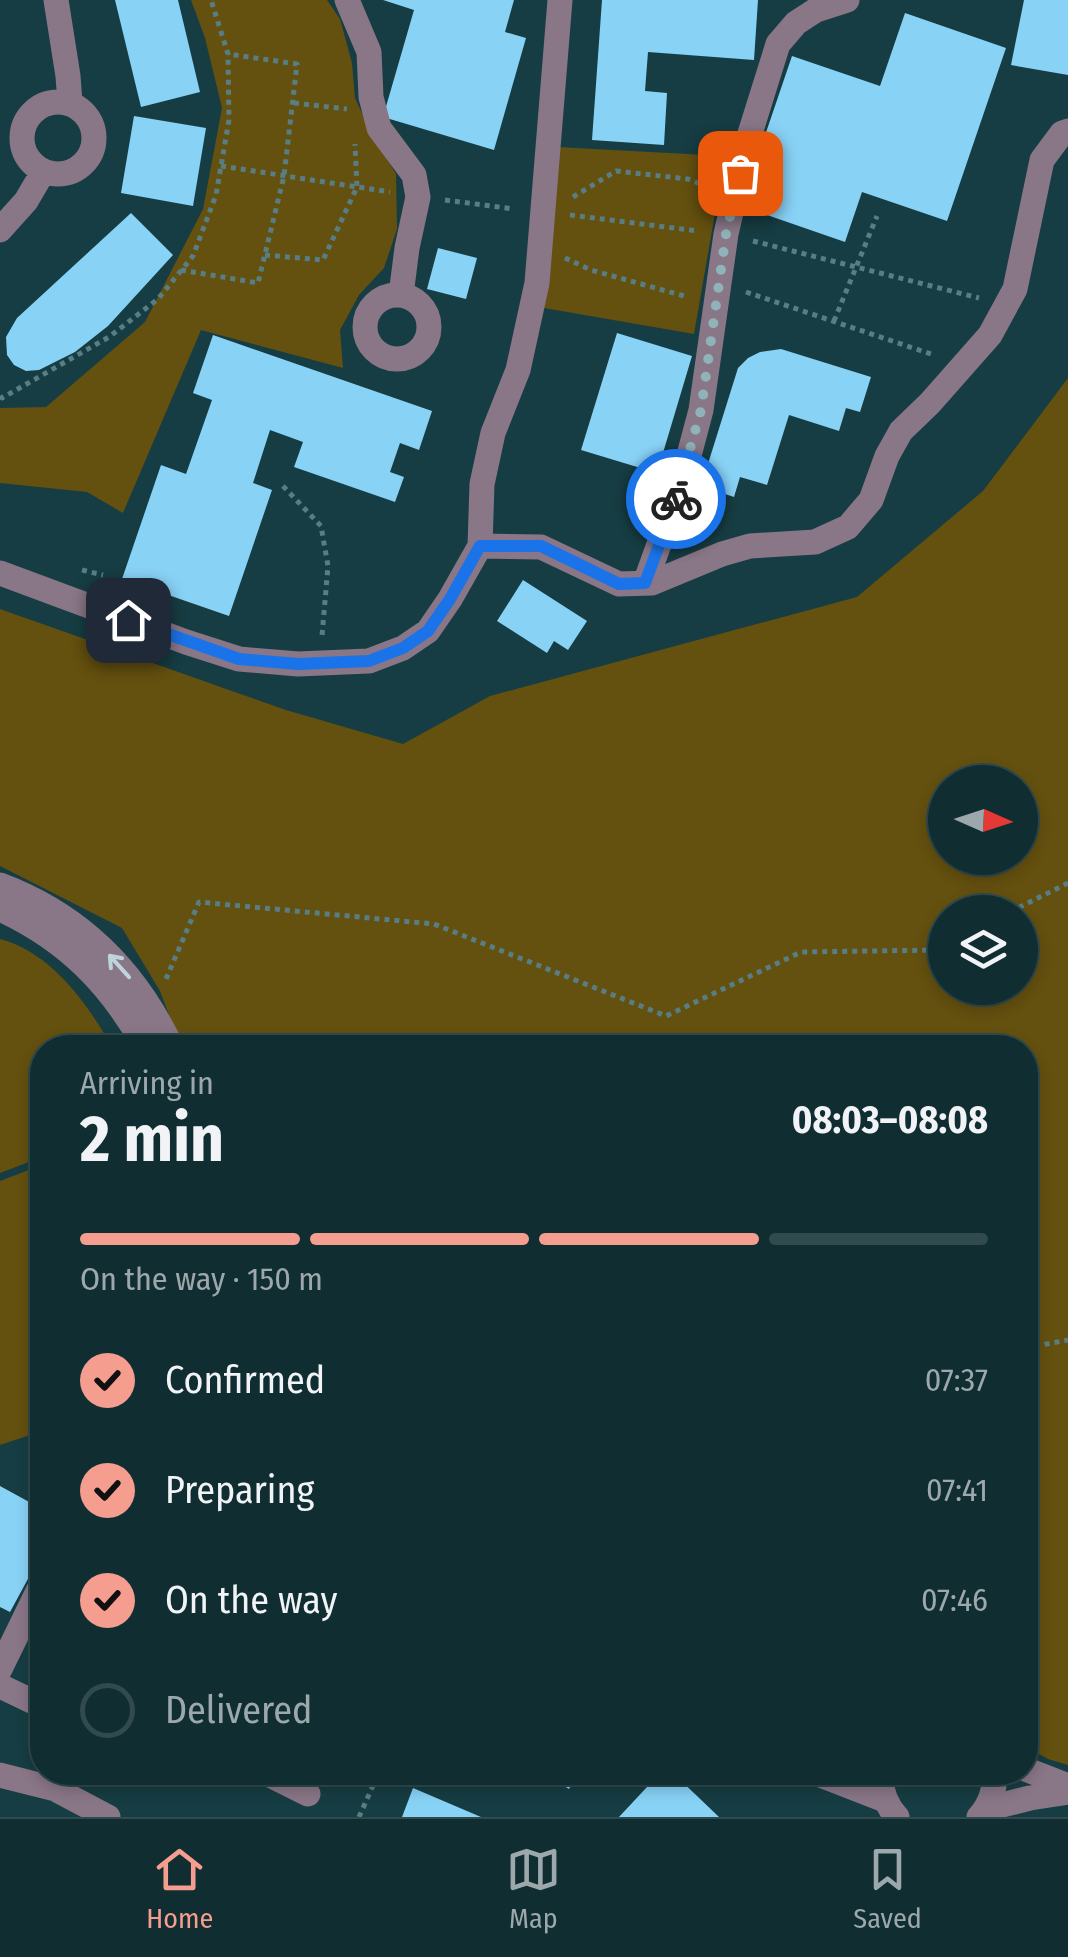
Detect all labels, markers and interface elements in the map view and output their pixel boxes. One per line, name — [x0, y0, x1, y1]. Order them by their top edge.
pin — [698, 131, 783, 216]
icon: bag — [713, 146, 768, 201]
courier — [626, 449, 726, 549]
icon: bike — [649, 472, 704, 527]
pin — [86, 578, 171, 663]
icon: home — [101, 593, 156, 648]
north arrow — [928, 765, 1038, 875]
map controls — [928, 765, 1038, 1005]
button: layers — [928, 895, 1038, 1005]
one-way arrow — [108, 954, 131, 979]
text: Arriving in — [80, 1064, 214, 1102]
text: 08:03–08:08 — [792, 1097, 988, 1143]
text: 2 min — [80, 1100, 224, 1178]
text: On the way · 150 m — [80, 1260, 323, 1298]
icon: check — [80, 1353, 135, 1408]
text: Confirmed — [165, 1357, 325, 1403]
text: 07:37 — [925, 1361, 988, 1399]
icon: check — [80, 1463, 135, 1518]
text: Preparing — [165, 1467, 314, 1513]
text: 07:41 — [926, 1471, 988, 1509]
icon: check — [80, 1573, 135, 1628]
text: On the way — [165, 1577, 337, 1623]
text: 07:46 — [921, 1581, 988, 1619]
text: Delivered — [165, 1687, 312, 1733]
tab: Home — [146, 1842, 213, 1935]
tab: Map — [506, 1842, 561, 1935]
tab: Saved — [853, 1842, 922, 1935]

